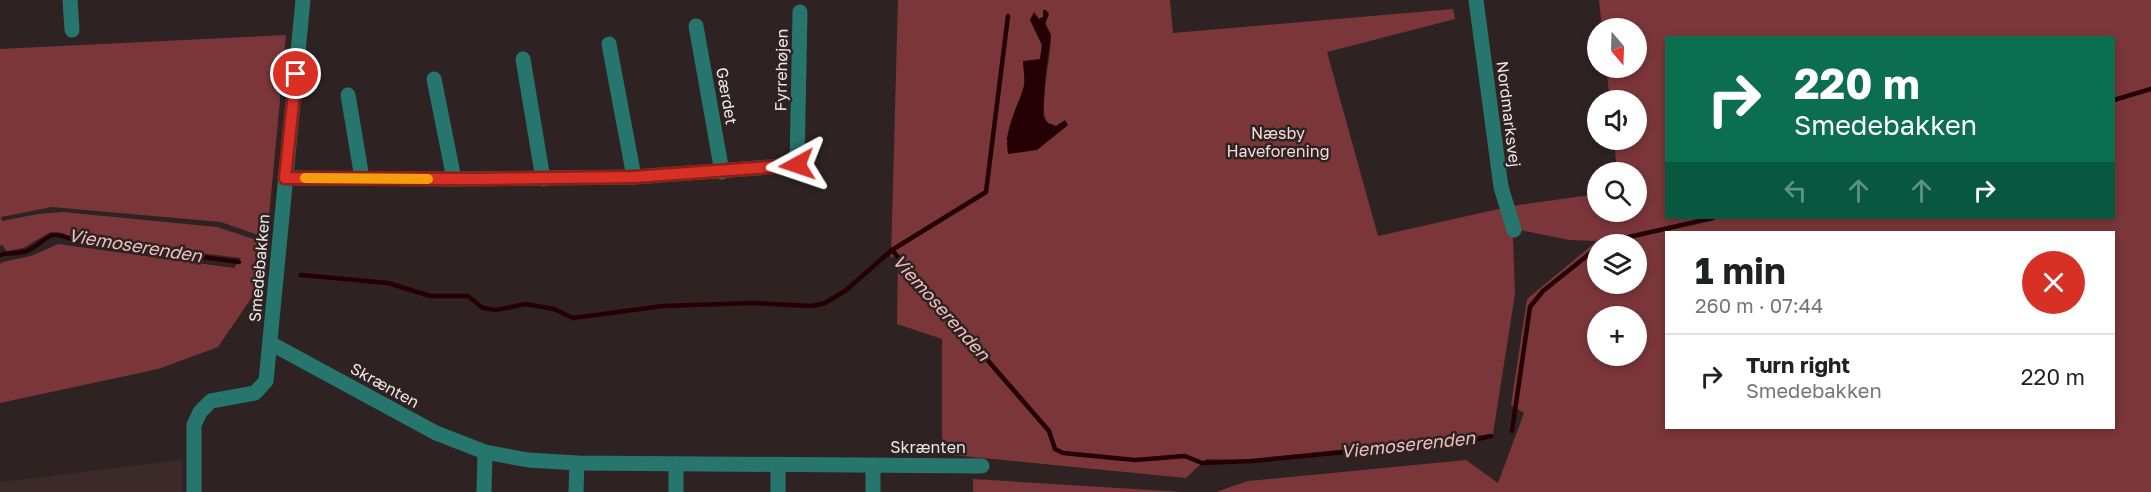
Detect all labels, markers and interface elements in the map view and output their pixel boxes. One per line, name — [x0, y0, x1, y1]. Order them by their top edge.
north arrow — [1587, 18, 1647, 78]
map controls — [1587, 18, 1647, 366]
street label: Fyrrehøjen — [770, 28, 792, 112]
pin — [270, 48, 321, 99]
icon: arrive — [279, 57, 312, 90]
text: 220 m — [1794, 58, 1920, 108]
street label: Nordmarksvej — [1493, 60, 1525, 168]
icon: right — [1695, 60, 1773, 138]
street label: Gærdet — [712, 66, 742, 126]
button: sound — [1587, 90, 1647, 150]
text: Smedebakken — [1794, 109, 1977, 141]
park label: Næsby Haveforening — [1226, 123, 1330, 161]
position arrow — [765, 133, 829, 197]
button: search — [1587, 162, 1647, 222]
icon: left — [1779, 174, 1812, 207]
icon: ahead — [1842, 174, 1875, 207]
icon: ahead — [1905, 174, 1938, 207]
icon: right — [1968, 174, 2001, 207]
street label: Smedebakken — [244, 213, 274, 323]
water label: Viemoserenden — [67, 224, 204, 267]
button: layers — [1587, 234, 1647, 294]
text: 1 min — [1695, 249, 1786, 292]
water label: Viemoserenden — [888, 250, 996, 366]
button: close — [2022, 251, 2085, 314]
text: 260 m · 07:44 — [1695, 293, 1823, 317]
button: + — [1587, 306, 1647, 366]
text: Turn right — [1746, 351, 1850, 378]
street label: Skrænten — [347, 358, 423, 412]
icon: right — [1695, 360, 1728, 393]
text: 220 m — [2021, 363, 2085, 390]
text: Smedebakken — [1746, 378, 1882, 402]
water label: Viemoserenden — [1340, 426, 1477, 462]
street label: Skrænten — [890, 437, 966, 457]

